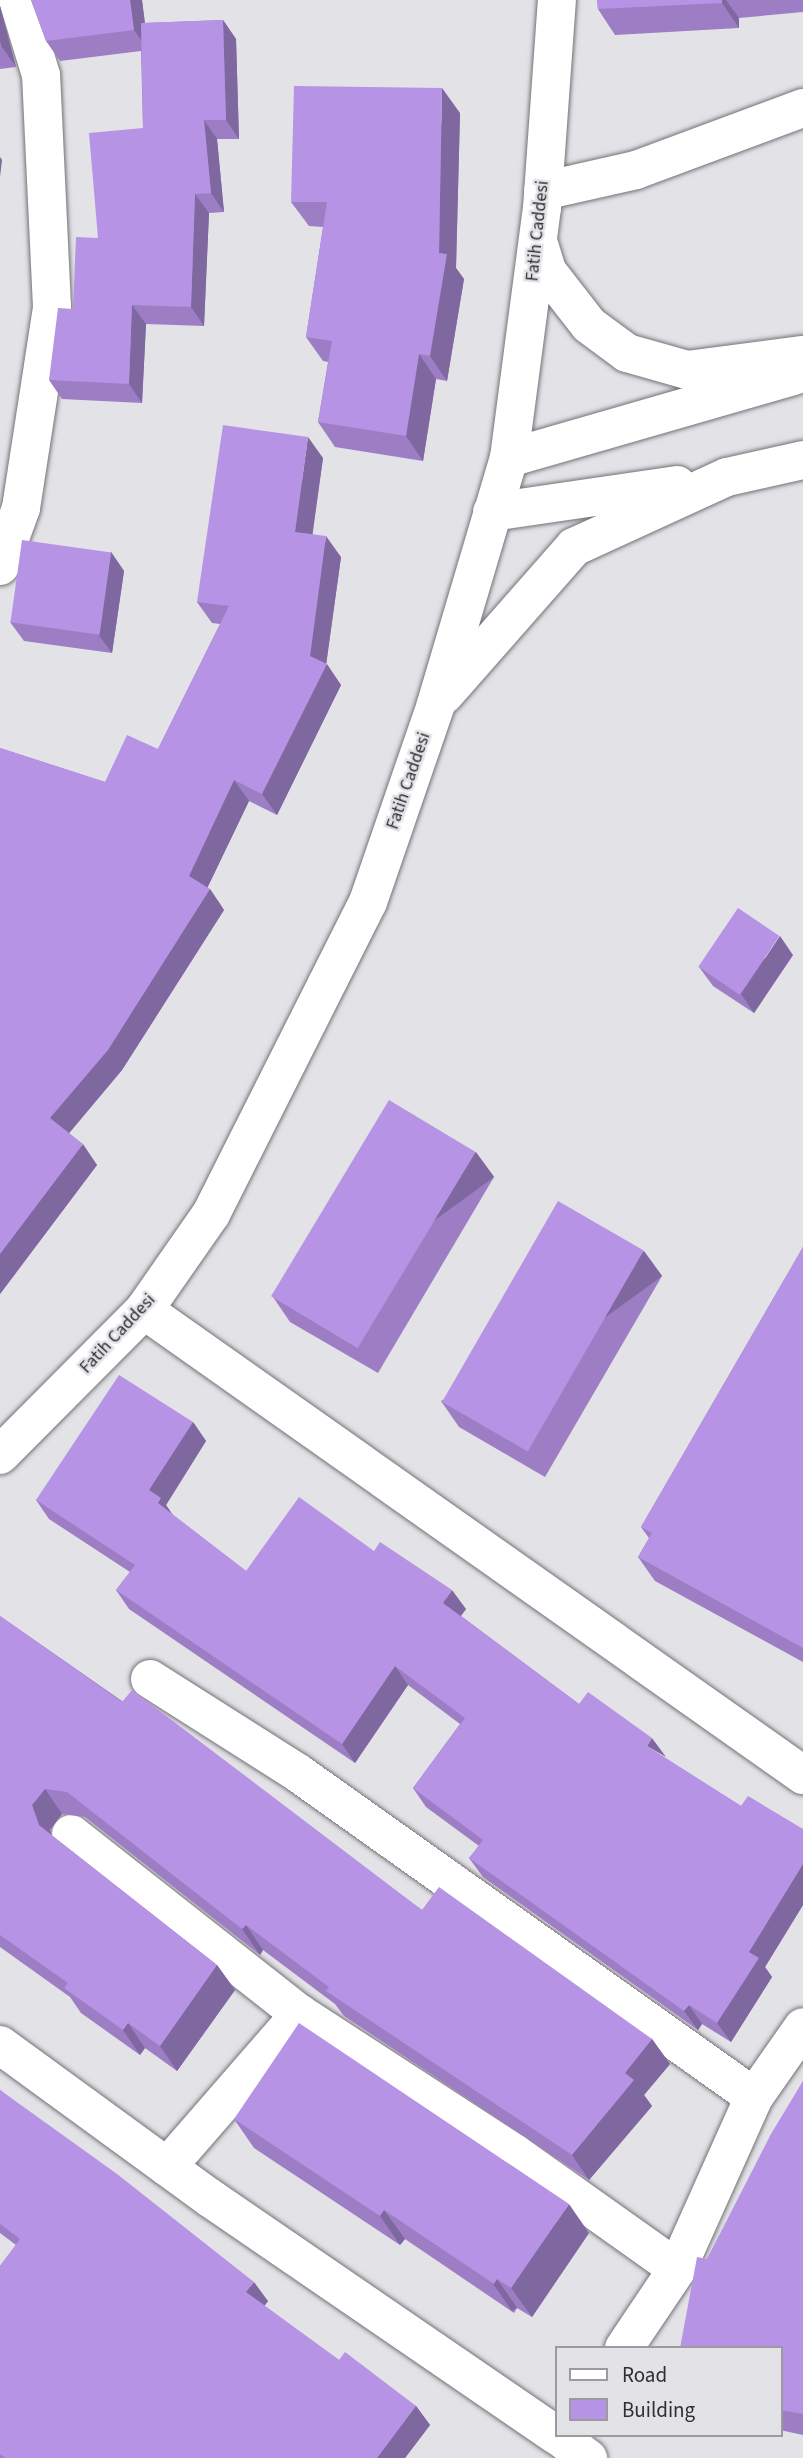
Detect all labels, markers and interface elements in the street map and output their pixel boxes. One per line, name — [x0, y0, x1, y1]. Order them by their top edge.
street label: Fatih Caddesi — [522, 180, 554, 282]
street label: Fatih Caddesi — [382, 730, 436, 832]
street label: Fatih Caddesi — [76, 1290, 160, 1378]
legend — [554, 2346, 782, 2437]
text: Road — [622, 2360, 667, 2390]
text: Building — [622, 2395, 695, 2425]

